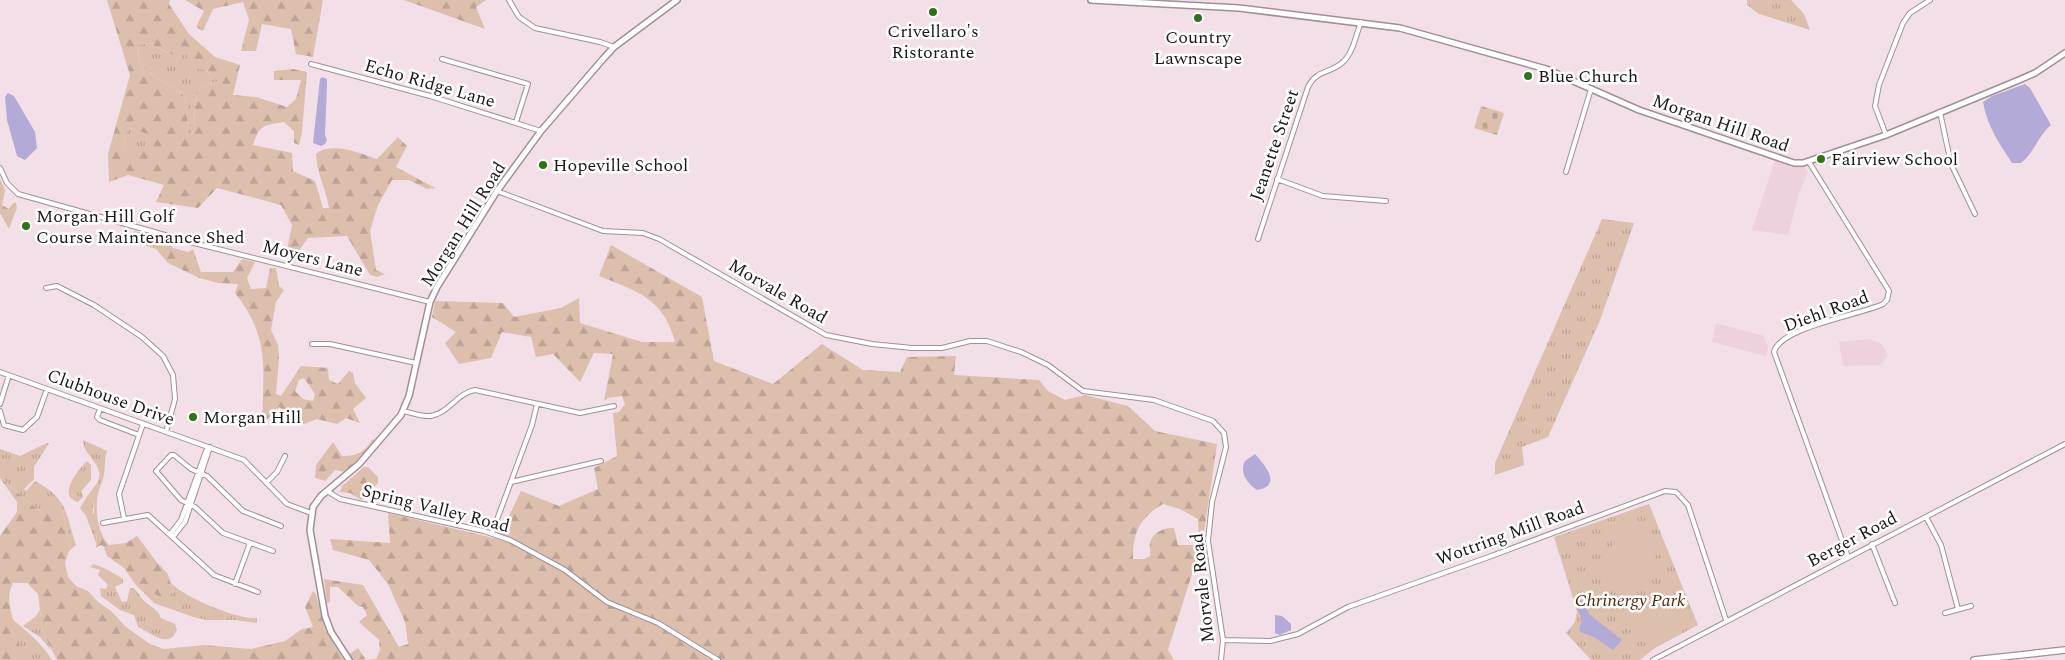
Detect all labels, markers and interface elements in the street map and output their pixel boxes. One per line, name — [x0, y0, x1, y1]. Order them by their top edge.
marker: Crivellaro's Ristorante — [927, 6, 939, 18]
marker: Country Lawnscape — [1192, 12, 1204, 24]
place label: Crivellaro's Ristorante — [887, 18, 979, 66]
place label: Country Lawnscape — [1154, 24, 1242, 72]
street label: Echo Ridge Lane — [361, 52, 498, 115]
place label: Blue Church — [1538, 63, 1638, 90]
marker: Blue Church — [1522, 70, 1534, 82]
street label: Jeanette Street — [1243, 86, 1306, 205]
street label: Morgan Hill Road — [1649, 87, 1793, 160]
place label: Fairview School — [1831, 146, 1958, 173]
place label: Hopeville School — [553, 152, 688, 179]
marker: Fairview School — [1815, 153, 1827, 165]
street label: Morgan Hill Road — [414, 156, 513, 292]
marker: Hopeville School — [537, 159, 549, 171]
place label: Morgan Hill Golf Course Maintenance Shed — [36, 203, 245, 251]
marker: Morgan Hill Golf Course Maintenance Shed — [20, 220, 32, 232]
street label: Moyers Lane — [260, 233, 366, 284]
street label: Morvale Road — [723, 252, 832, 331]
street label: Diehl Road — [1780, 284, 1873, 339]
street label: Clubhouse Drive — [43, 362, 178, 433]
place label: Morgan Hill — [203, 404, 301, 431]
marker: Morgan Hill — [187, 411, 199, 423]
street label: Spring Valley Road — [359, 477, 513, 540]
street label: Wottring Mill Road — [1432, 494, 1588, 573]
street label: Berger Road — [1802, 504, 1902, 574]
street label: Morvale Road — [1183, 532, 1222, 644]
park label: Chrinergy Park — [1575, 587, 1686, 614]

